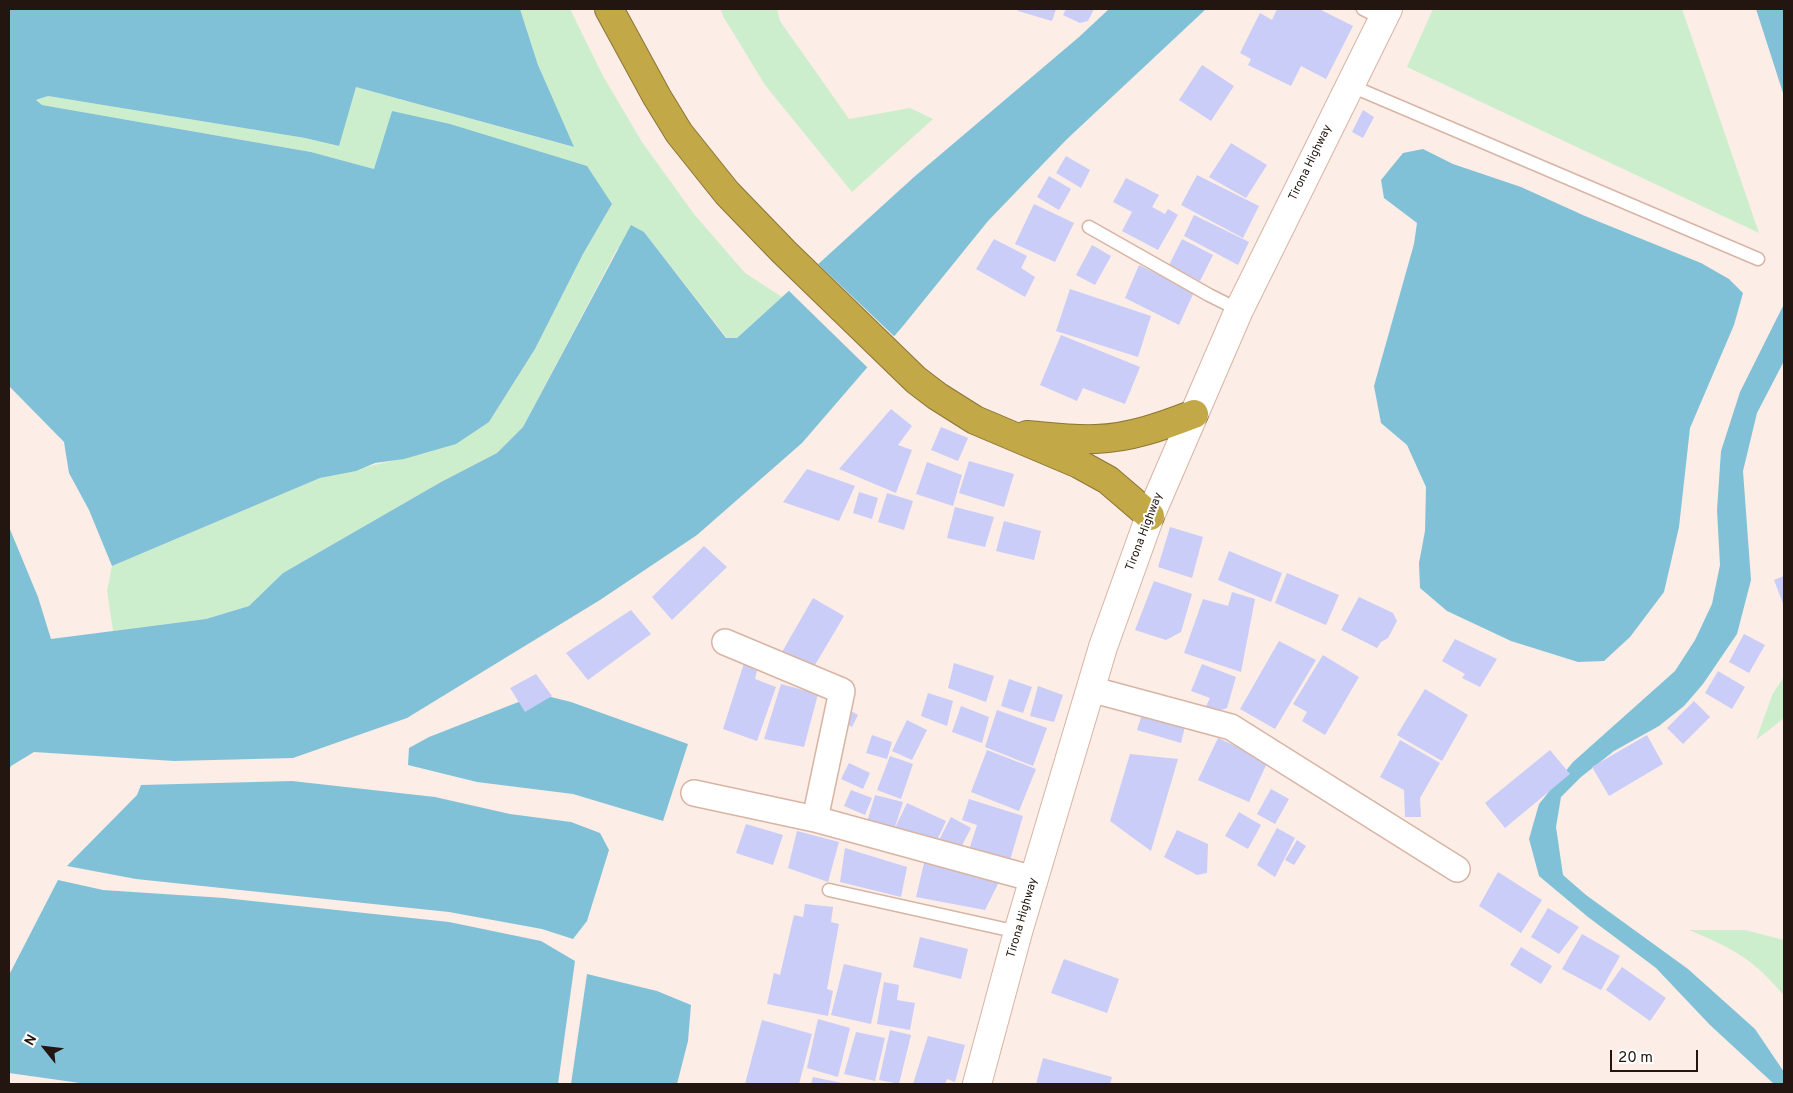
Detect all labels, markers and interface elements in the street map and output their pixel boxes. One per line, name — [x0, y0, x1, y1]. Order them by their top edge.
street label: Tirona Highway — [1286, 123, 1336, 203]
street label: Tirona Highway — [1123, 491, 1167, 573]
street label: Tirona Highway — [1005, 876, 1041, 960]
north arrow — [20, 1023, 70, 1073]
text: N — [22, 1032, 41, 1049]
scale bar — [1613, 1040, 1700, 1072]
text: 20 m — [1618, 1049, 1653, 1068]

